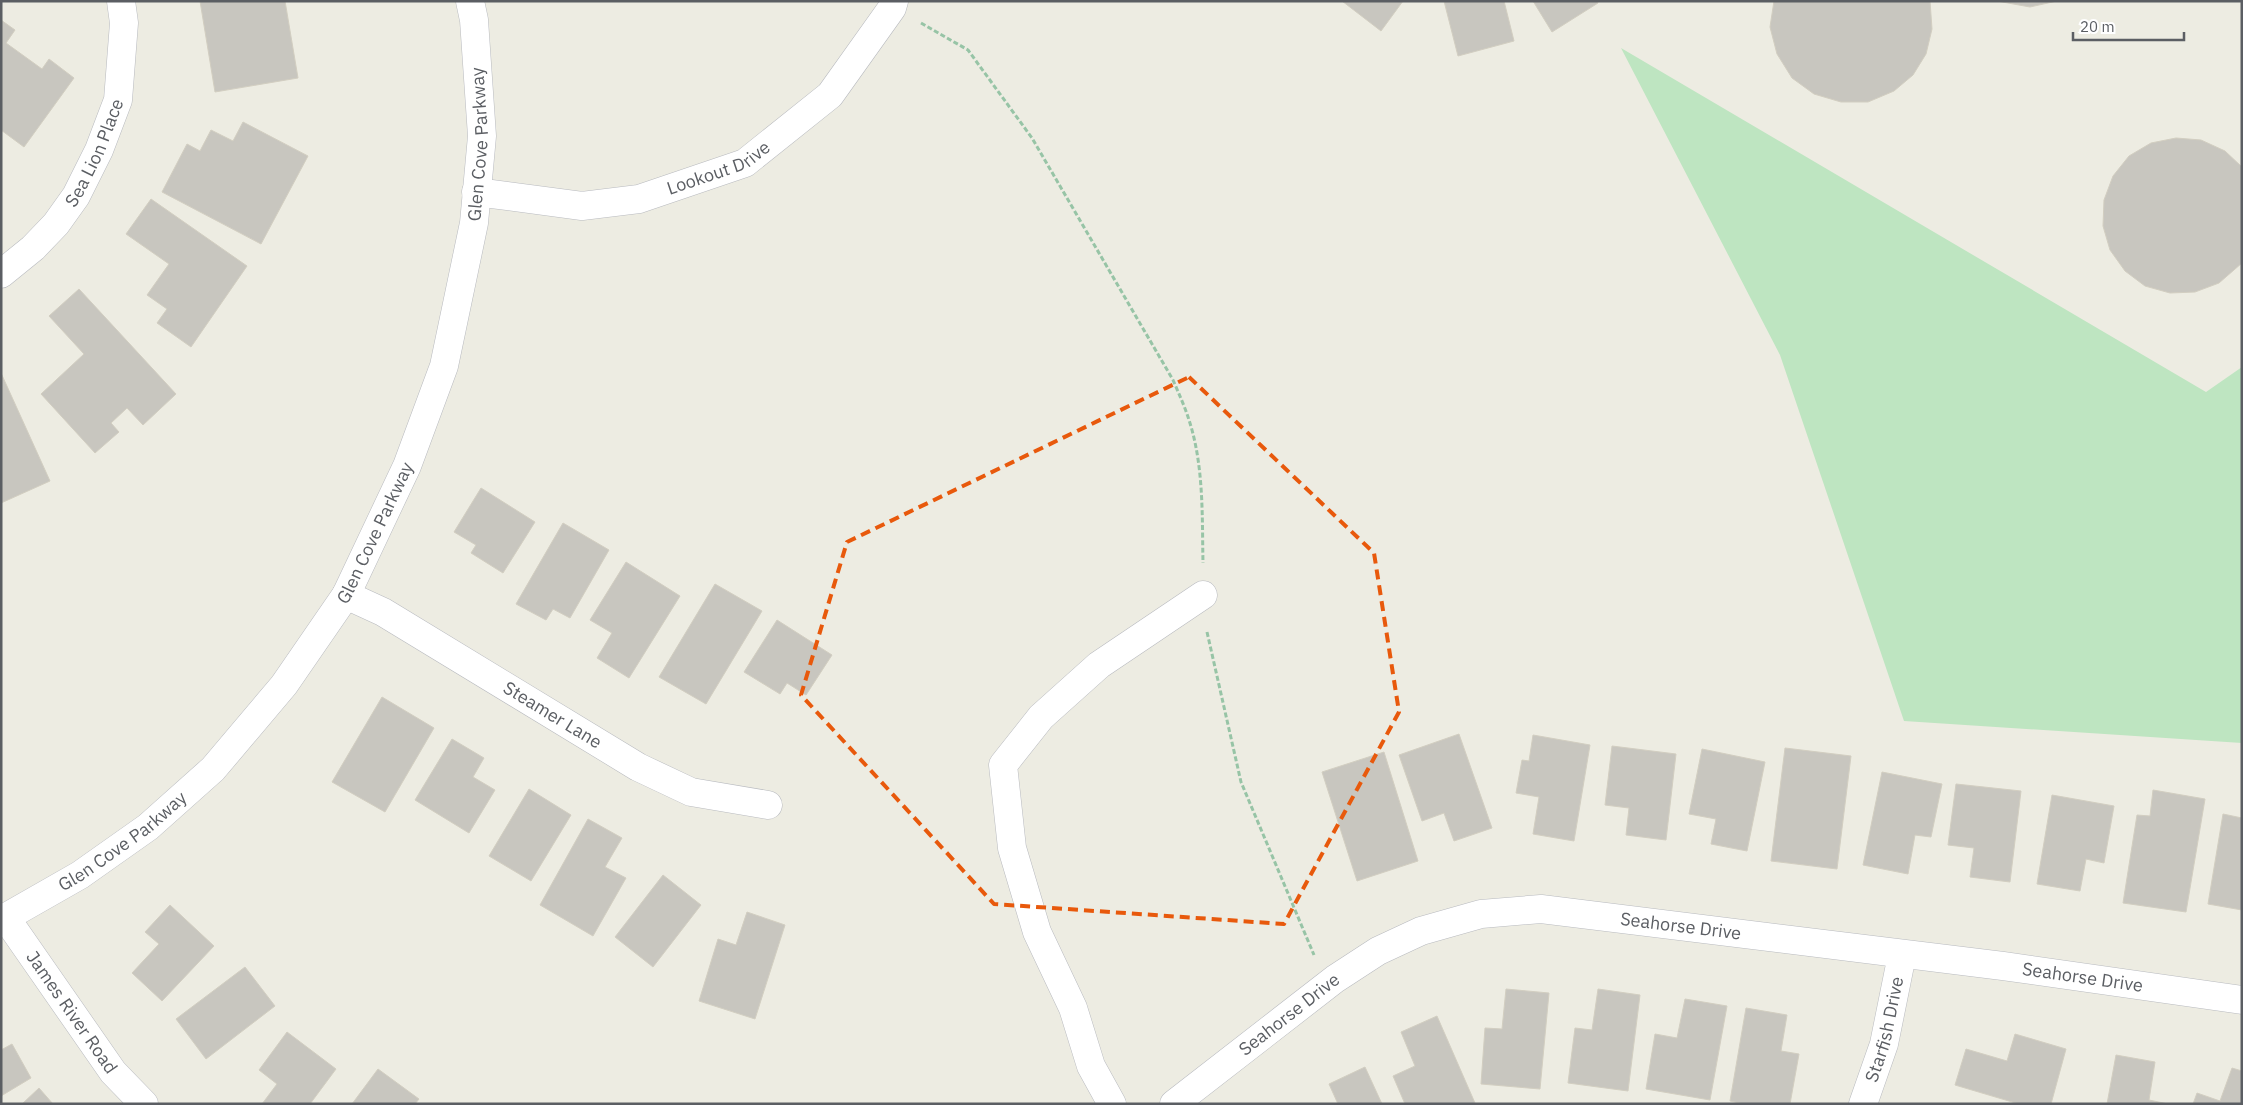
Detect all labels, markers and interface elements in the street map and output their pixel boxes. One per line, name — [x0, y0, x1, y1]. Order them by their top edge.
scale bar — [2073, 10, 2184, 42]
text: 20 m — [2080, 17, 2115, 36]
street label: Glen Cove Parkway — [462, 67, 493, 222]
street label: Sea Lion Place — [60, 95, 129, 212]
street label: Lookout Drive — [664, 135, 775, 200]
street label: Glen Cove Parkway — [331, 458, 418, 608]
street label: Steamer Lane — [499, 676, 606, 753]
street label: Glen Cove Parkway — [54, 786, 191, 896]
street label: Seahorse Drive — [1619, 907, 1743, 945]
street label: James River Road — [21, 946, 123, 1078]
street label: Seahorse Drive — [2021, 957, 2145, 997]
street label: Seahorse Drive — [1234, 968, 1344, 1060]
street label: Starfish Drive — [1860, 974, 1908, 1085]

